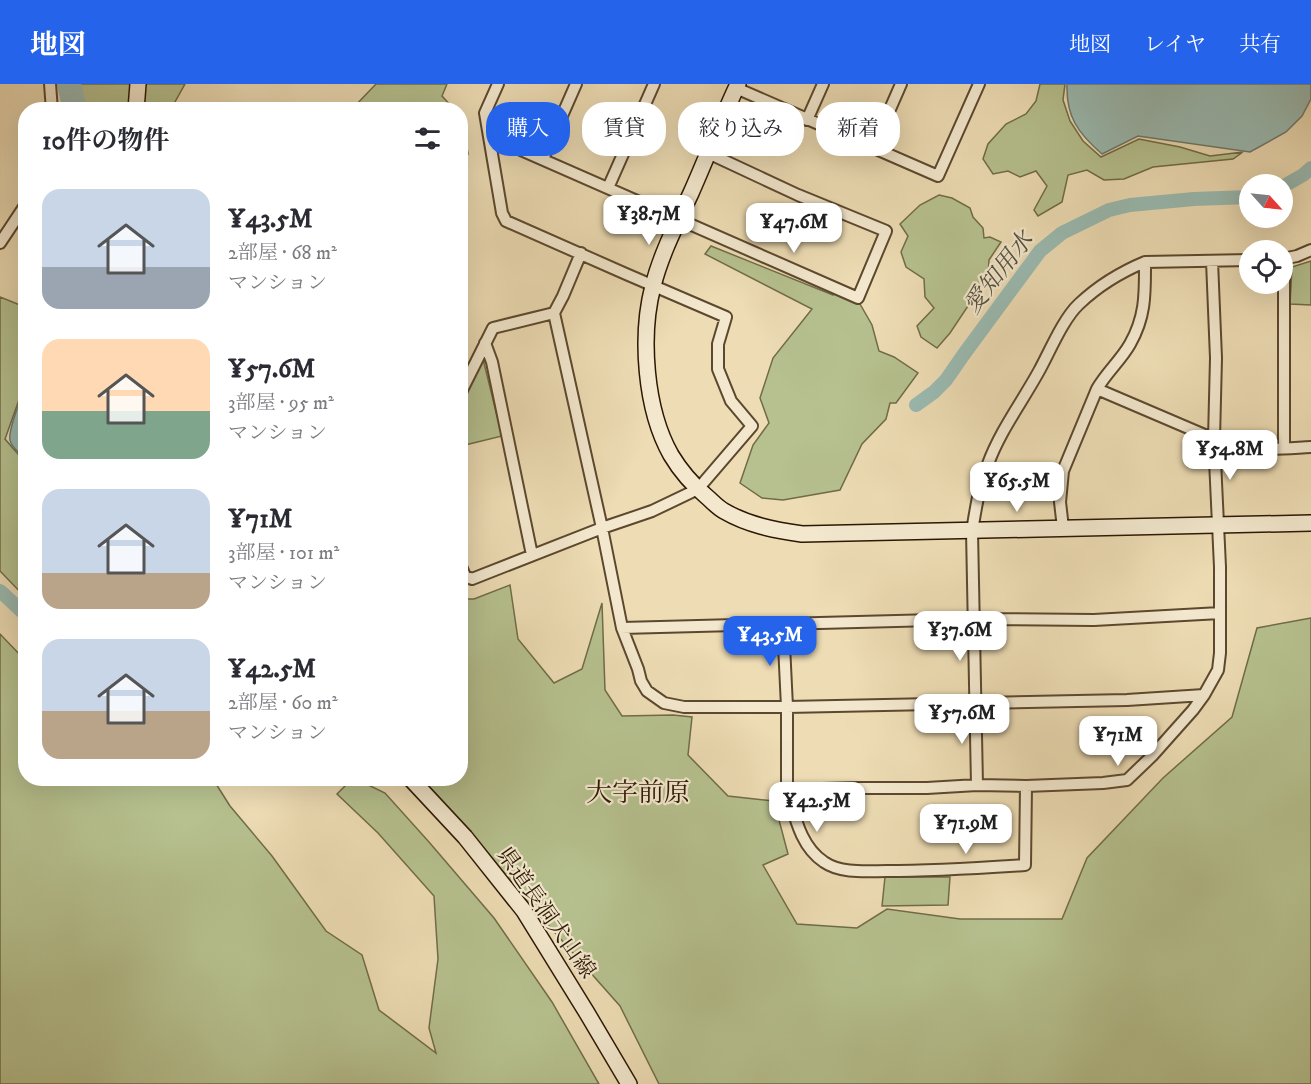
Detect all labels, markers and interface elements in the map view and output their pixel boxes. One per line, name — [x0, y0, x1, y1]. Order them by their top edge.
text: 地図 — [30, 28, 86, 63]
text: 地図 — [1069, 32, 1111, 58]
text: レイヤ — [1144, 32, 1206, 58]
text: 共有 — [1239, 32, 1281, 58]
chip: 購入 — [486, 102, 570, 156]
chip: 賃貸 — [582, 102, 666, 156]
chip: 絞り込み — [678, 102, 804, 156]
chip: 新着 — [816, 102, 900, 156]
icon: filters — [411, 122, 444, 155]
text: 10件の物件 — [42, 125, 169, 158]
north arrow — [1239, 174, 1293, 228]
map controls — [1239, 174, 1293, 294]
pin: ¥38.7M — [600, 195, 698, 246]
text: ¥38.7M — [617, 202, 681, 227]
text: ¥43.5M — [228, 203, 313, 236]
pin: ¥47.6M — [745, 203, 843, 254]
text: ¥47.6M — [760, 210, 828, 235]
icon: home — [90, 213, 162, 285]
water label: 愛知用水 — [958, 224, 1042, 320]
button: locate — [1239, 240, 1293, 294]
text: 2部屋 · 68 m² — [228, 241, 337, 266]
text: マンション — [228, 271, 327, 296]
text: ¥57.6M — [228, 353, 315, 386]
icon: home — [90, 363, 162, 435]
text: 3部屋 · 95 m² — [228, 391, 334, 416]
text: マンション — [228, 421, 327, 446]
pin: ¥54.8M — [1181, 430, 1279, 481]
text: ¥54.8M — [1196, 437, 1264, 462]
pin: ¥65.5M — [968, 462, 1066, 513]
text: ¥65.5M — [984, 469, 1050, 494]
text: ¥71M — [228, 503, 292, 536]
icon: home — [90, 513, 162, 585]
text: 3部屋 · 101 m² — [228, 541, 339, 566]
text: マンション — [228, 571, 327, 596]
pin: ¥37.6M — [911, 611, 1009, 662]
pin: ¥43.5M — [721, 616, 819, 667]
text: ¥37.6M — [928, 618, 992, 643]
text: ¥43.5M — [737, 623, 803, 648]
text: ¥42.5M — [228, 653, 316, 686]
icon: home — [90, 663, 162, 735]
text: 2部屋 · 60 m² — [228, 691, 338, 716]
pin: ¥57.6M — [913, 694, 1011, 745]
text: ¥57.6M — [928, 701, 996, 726]
pin: ¥71M — [1082, 716, 1154, 767]
text: マンション — [228, 721, 327, 746]
text: ¥71M — [1093, 723, 1143, 748]
district label: 大字前原 — [586, 777, 690, 810]
pin: ¥42.5M — [768, 782, 866, 833]
text: ¥42.5M — [783, 789, 851, 814]
pin: ¥71.9M — [917, 804, 1015, 855]
text: ¥71.9M — [934, 811, 998, 836]
street label: 県道長洞犬山線 — [491, 842, 601, 984]

